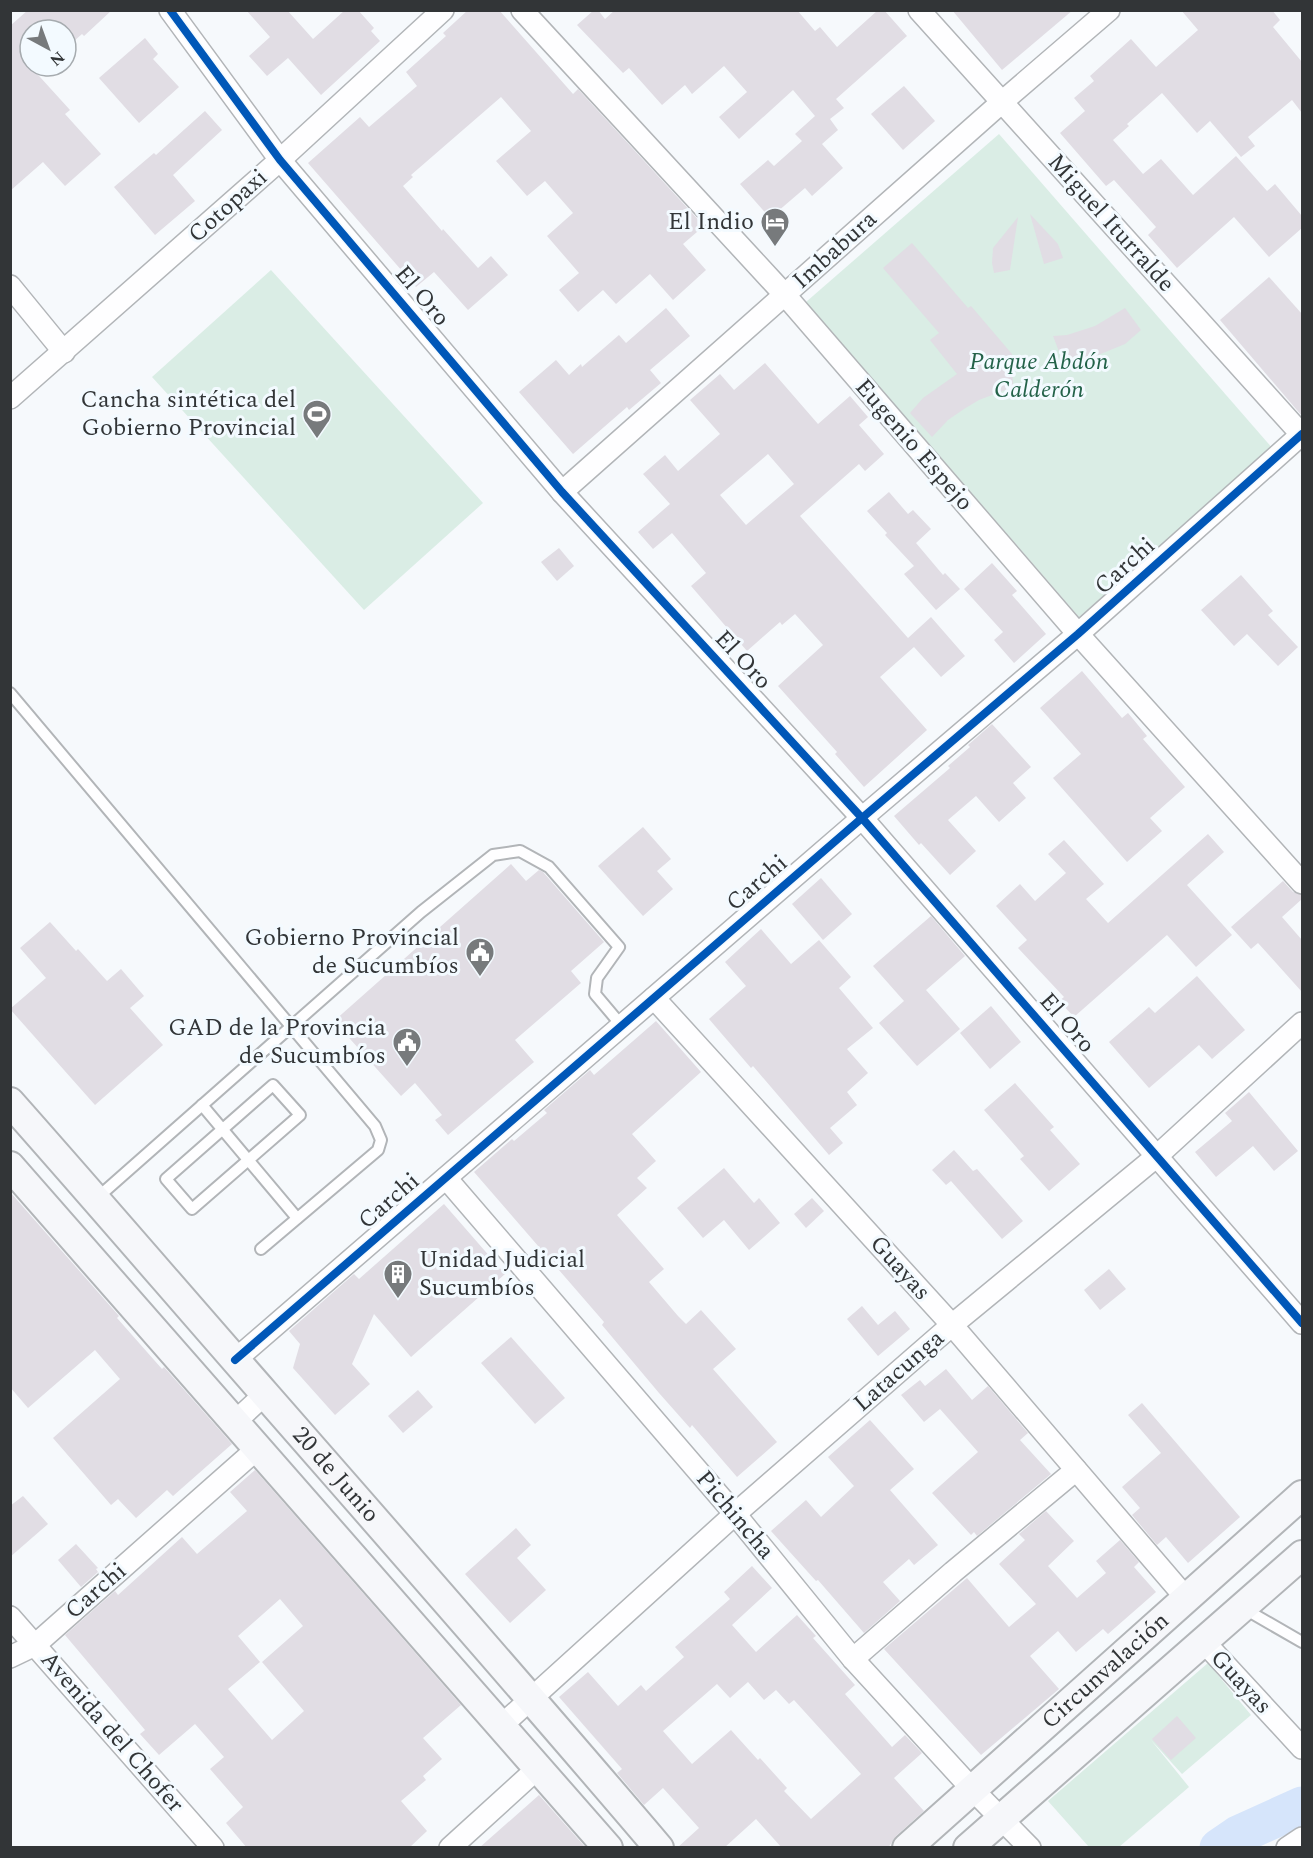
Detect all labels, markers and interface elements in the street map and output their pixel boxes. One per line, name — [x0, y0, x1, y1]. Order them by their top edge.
north arrow — [18, 18, 78, 78]
text: N — [44, 45, 70, 72]
street label: Miguel Iturralde — [1039, 146, 1183, 300]
street label: Cotopaxi — [180, 160, 276, 252]
street label: Imbabura — [785, 202, 886, 298]
place label: El Indio — [668, 204, 754, 240]
hotel icon: El Indio — [759, 206, 791, 248]
street label: El Oro — [386, 257, 458, 335]
park label: Parque Abdón Calderón — [969, 344, 1109, 408]
street label: Eugenio Espejo — [846, 371, 982, 519]
place label: Cancha sintética del Gobierno Provincial — [81, 382, 296, 446]
sports icon: Cancha sintética del Gobierno Provincial — [301, 398, 333, 440]
street label: Carchi — [1086, 529, 1164, 603]
street label: El Oro — [706, 622, 780, 698]
street label: Carchi — [718, 846, 796, 920]
place label: Gobierno Provincial de Sucumbíos — [244, 920, 459, 984]
public building icon: Gobierno Provincial de Sucumbíos — [464, 936, 496, 978]
street label: El Oro — [1030, 985, 1104, 1061]
place label: GAD de la Provincia de Sucumbíos — [168, 1010, 386, 1074]
public building icon: GAD de la Provincia de Sucumbíos — [391, 1026, 423, 1068]
street label: Carchi — [350, 1164, 428, 1238]
street label: Guayas — [861, 1227, 939, 1309]
place label: Unidad Judicial Sucumbíos — [419, 1242, 585, 1306]
building icon: Unidad Judicial Sucumbíos — [382, 1258, 414, 1300]
street label: Latacunga — [845, 1321, 953, 1421]
street label: 20 de Junio — [283, 1419, 388, 1531]
street label: Pichincha — [687, 1463, 783, 1568]
street label: Carchi — [57, 1554, 135, 1628]
street label: Circunvalación — [1033, 1604, 1177, 1738]
street label: Guayas — [1202, 1642, 1280, 1722]
street label: Avenida del Chofer — [31, 1643, 193, 1821]

